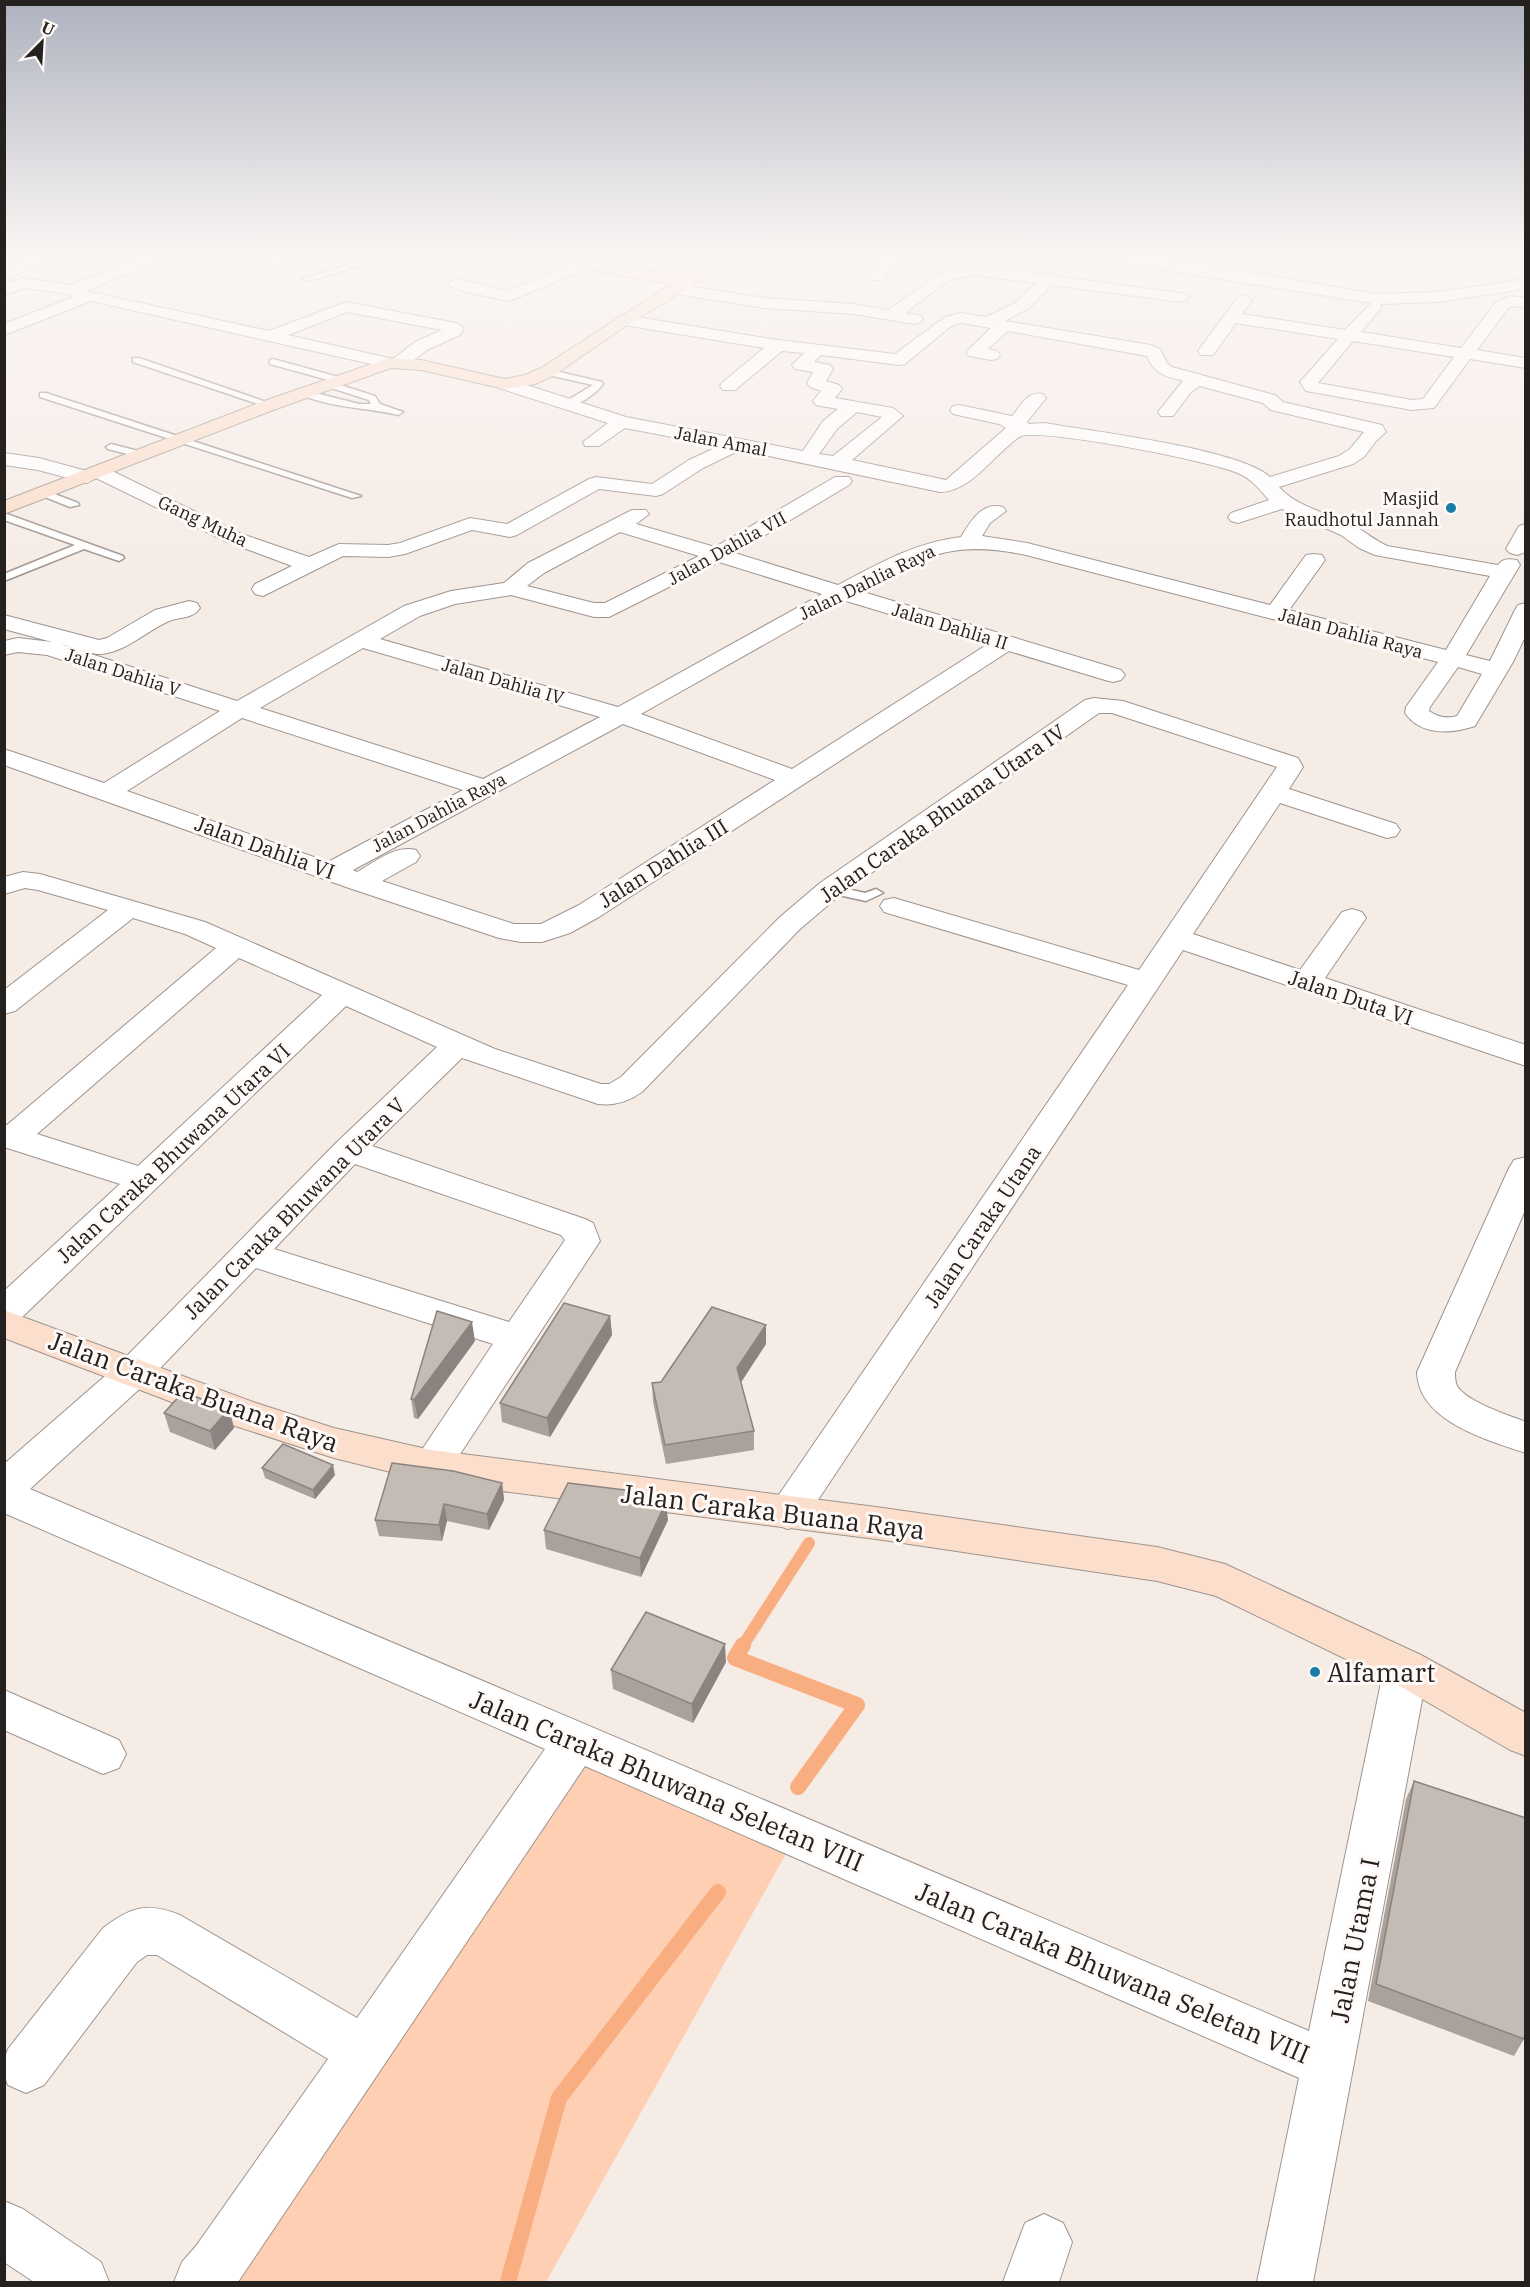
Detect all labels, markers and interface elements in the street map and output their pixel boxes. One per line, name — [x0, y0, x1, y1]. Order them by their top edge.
north arrow — [12, 12, 72, 72]
text: U — [38, 17, 58, 40]
street label: Jalan Amal — [673, 421, 769, 461]
place label: Masjid Raudhotul Jannah — [1285, 487, 1439, 531]
street label: Gang Muha — [154, 490, 252, 552]
marker: Masjid Raudhotul Jannah — [1444, 501, 1458, 515]
street label: Jalan Dahlia VII — [664, 506, 790, 590]
street label: Jalan Dahlia Raya — [795, 539, 939, 625]
street label: Jalan Dahlia II — [889, 597, 1011, 655]
street label: Jalan Dahlia Raya — [1276, 603, 1426, 663]
street label: Jalan Dahlia V — [63, 643, 183, 701]
street label: Jalan Dahlia IV — [439, 653, 567, 709]
street label: Jalan Caraka Bhuana Utara IV — [814, 717, 1070, 909]
street label: Jalan Dahlia Raya — [368, 767, 510, 857]
street label: Jalan Dahlia VI — [191, 809, 339, 885]
street label: Jalan Dahlia III — [593, 812, 733, 914]
street label: Jalan Duta VI — [1285, 963, 1417, 1031]
street label: Jalan Caraka Bhuwana Utara VI — [51, 1038, 295, 1268]
street label: Jalan Caraka Bhuwana Utara V — [178, 1092, 410, 1324]
street label: Jalan Caraka Utana — [917, 1139, 1047, 1313]
street label: Jalan Caraka Buana Raya — [44, 1323, 344, 1459]
street label: Jalan Caraka Buana Raya — [619, 1475, 927, 1547]
place label: Alfamart — [1327, 1655, 1435, 1689]
marker: Alfamart — [1308, 1665, 1322, 1679]
street label: Jalan Caraka Bhuwana Seletan VIII — [465, 1681, 869, 1879]
street label: Jalan Utama I — [1321, 1855, 1387, 2025]
street label: Jalan Caraka Bhuwana Seletan VIII — [911, 1873, 1315, 2071]

